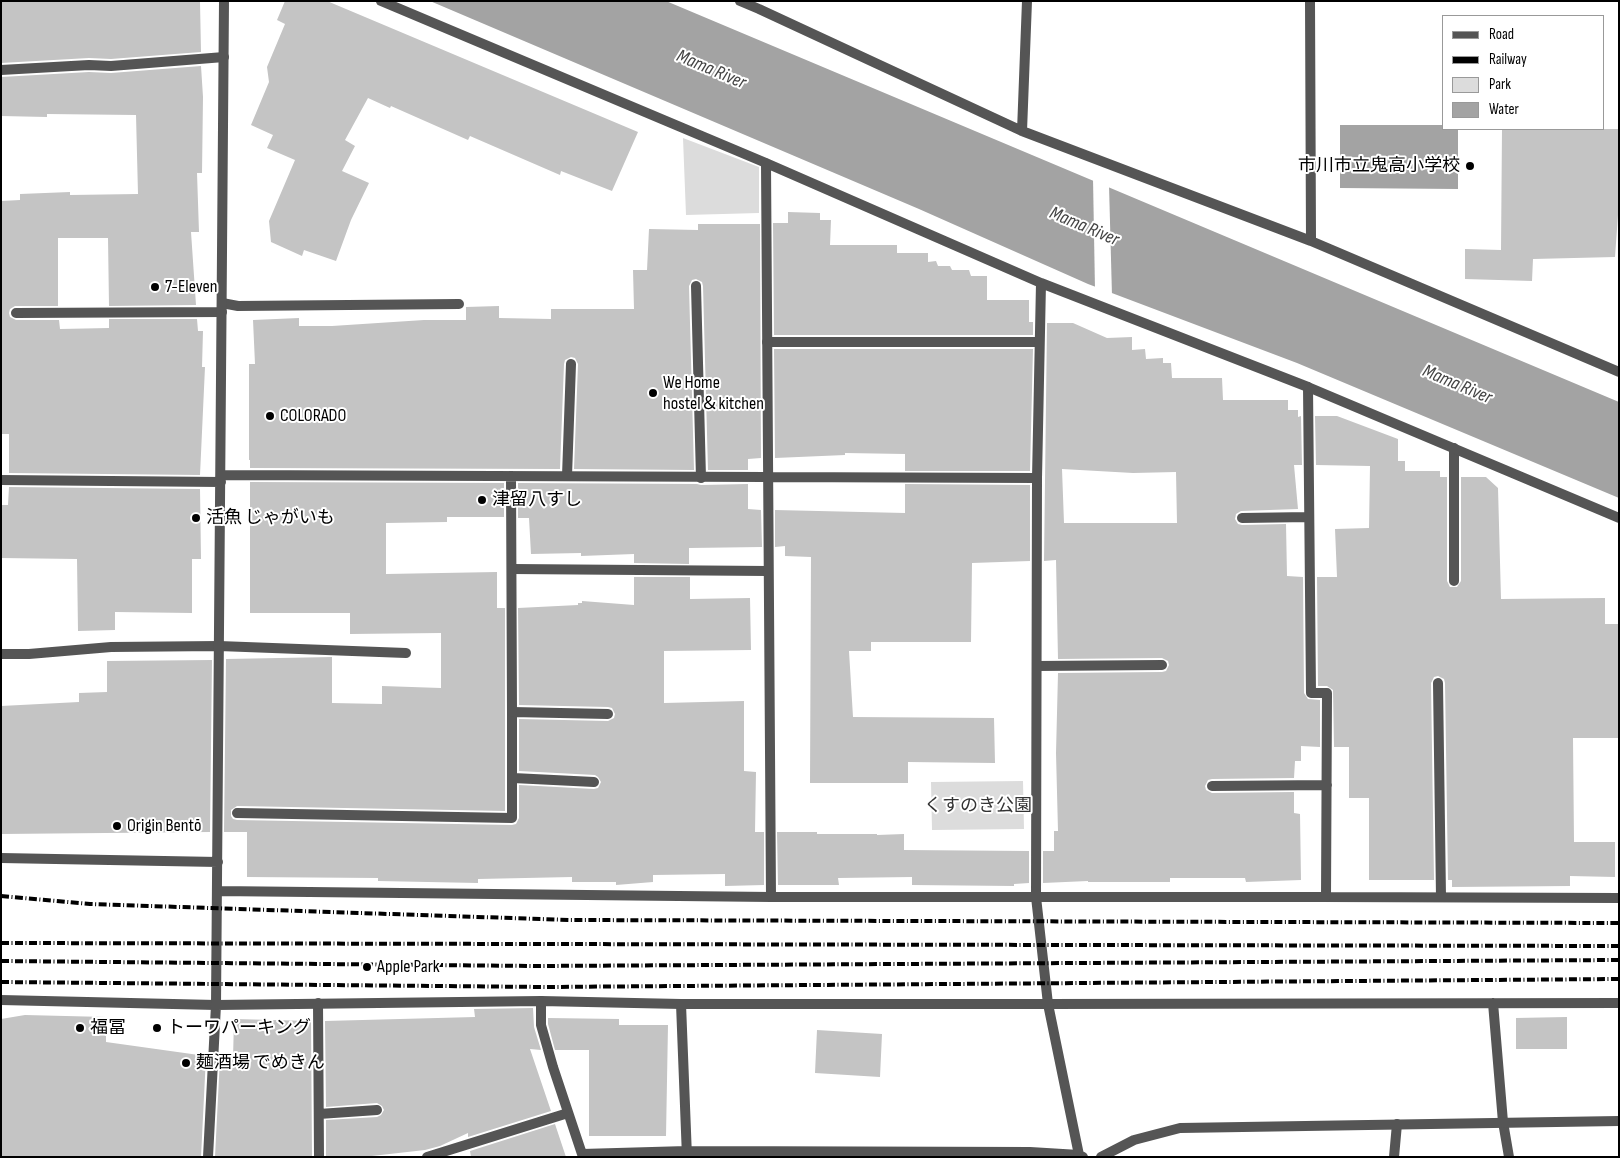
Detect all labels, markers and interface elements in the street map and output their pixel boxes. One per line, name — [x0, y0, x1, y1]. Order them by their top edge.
legend — [1442, 15, 1605, 130]
text: Road — [1489, 25, 1514, 44]
water label: Mama River — [673, 45, 749, 95]
text: Railway — [1489, 50, 1527, 69]
text: Park — [1489, 75, 1511, 94]
text: Water — [1489, 100, 1519, 119]
place label: 市川市立鬼高小学校 — [1298, 155, 1460, 177]
marker: 市川市立鬼高小学校 — [1464, 160, 1476, 172]
water label: Mama River — [1046, 202, 1122, 252]
place label: 7-Eleven — [165, 276, 218, 298]
marker: 7-Eleven — [149, 281, 161, 293]
water label: Mama River — [1419, 360, 1495, 410]
place label: We Home hostel＆kitchen — [663, 372, 764, 414]
marker: We Home hostel＆kitchen — [647, 387, 659, 399]
place label: COLORADO — [280, 405, 346, 427]
marker: COLORADO — [264, 410, 276, 422]
place label: 津留八すし — [492, 489, 582, 511]
marker: 津留八すし — [476, 494, 488, 506]
place label: 活魚 じゃがいも — [206, 507, 335, 529]
marker: 活魚 じゃがいも — [190, 512, 202, 524]
park label: くすのき公園 — [924, 795, 1032, 817]
place label: Origin Bentō — [127, 815, 201, 837]
marker: Origin Bentō — [111, 820, 123, 832]
place label: Apple Park — [377, 956, 440, 978]
marker: Apple Park — [361, 961, 373, 973]
place label: 福冨 — [90, 1017, 126, 1039]
place label: トーワパーキング — [167, 1017, 311, 1039]
marker: 福冨 — [74, 1022, 86, 1034]
marker: トーワパーキング — [151, 1022, 163, 1034]
place label: 麺酒場 でめきん — [196, 1052, 325, 1074]
marker: 麺酒場 でめきん — [180, 1057, 192, 1069]

